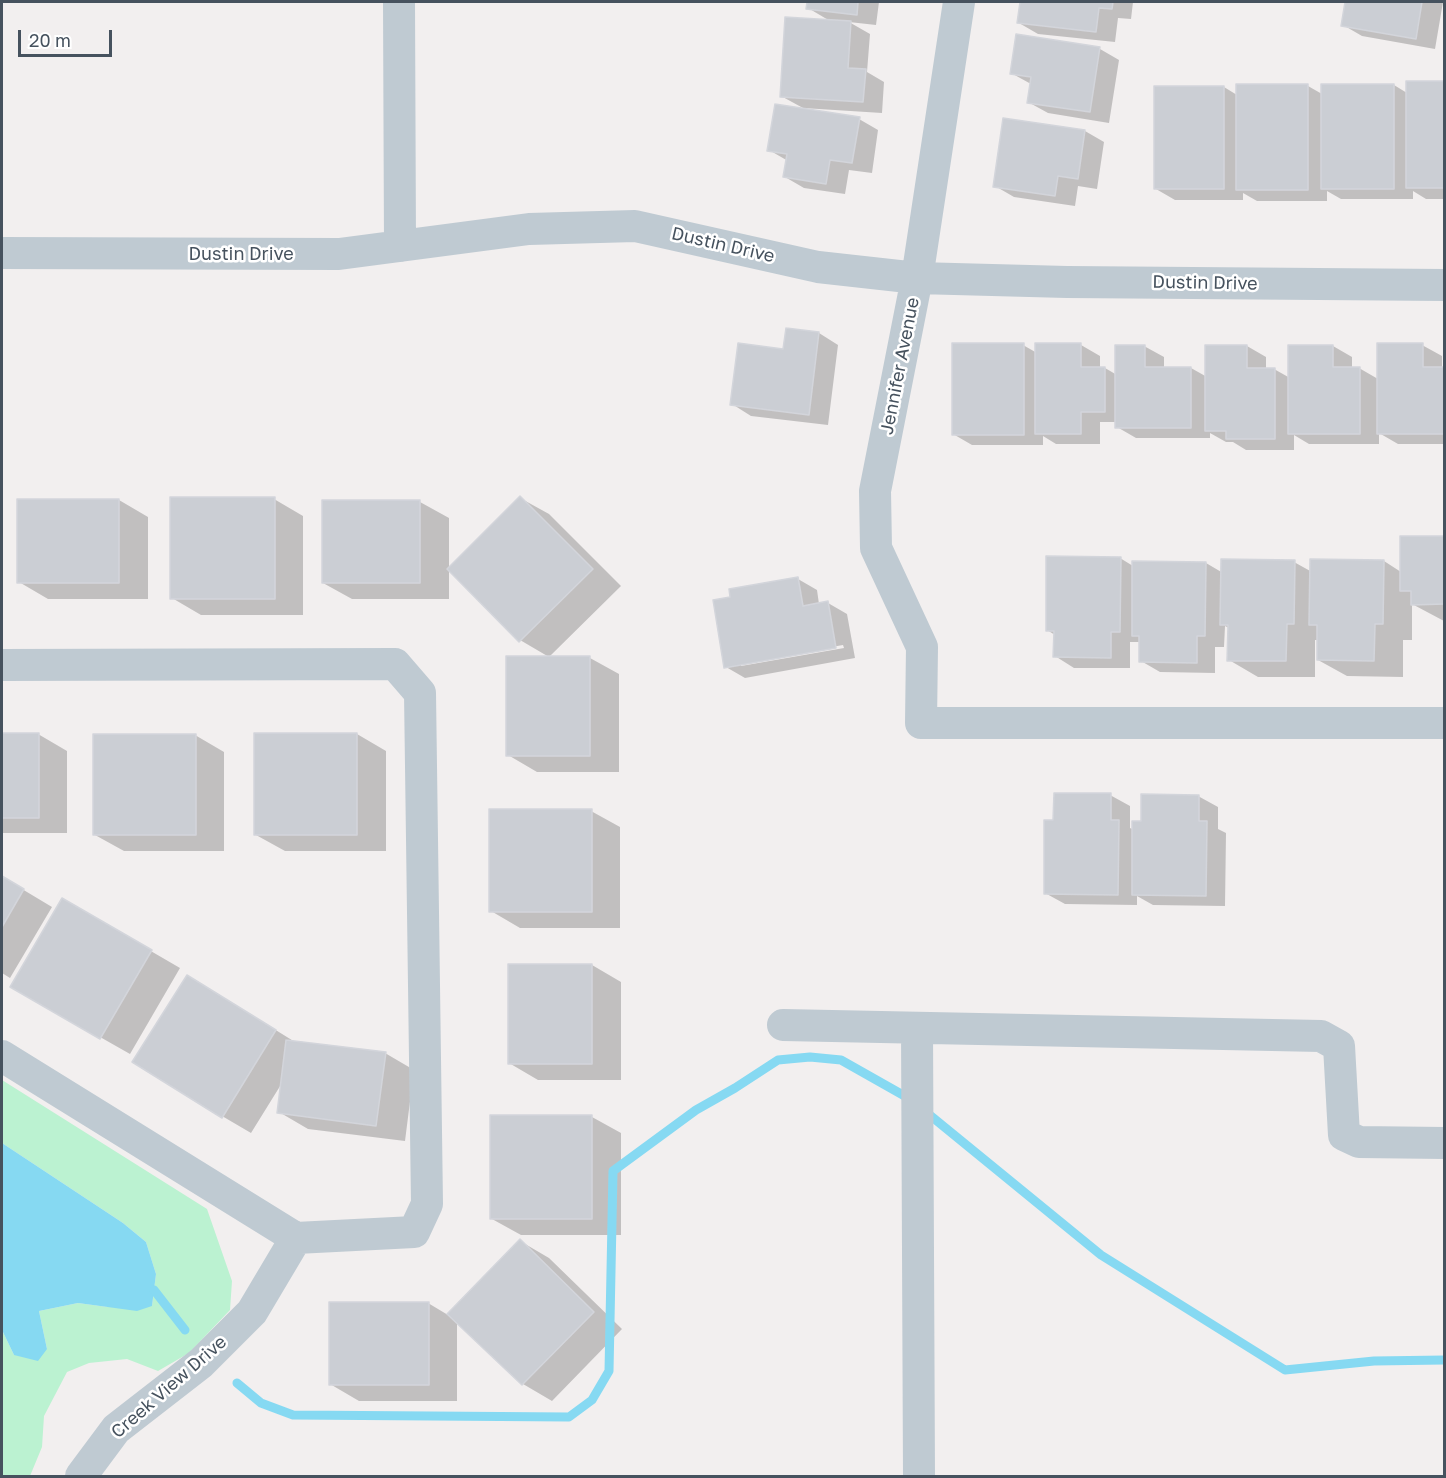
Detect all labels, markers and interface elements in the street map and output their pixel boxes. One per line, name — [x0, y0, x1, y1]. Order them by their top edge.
scale bar — [21, 18, 116, 56]
text: 20 m — [29, 29, 71, 51]
street label: Dustin Drive — [669, 223, 777, 267]
street label: Dustin Drive — [188, 243, 294, 265]
street label: Dustin Drive — [1152, 271, 1258, 295]
street label: Jennifer Avenue — [876, 296, 924, 436]
street label: Creek View Drive — [107, 1331, 231, 1443]

